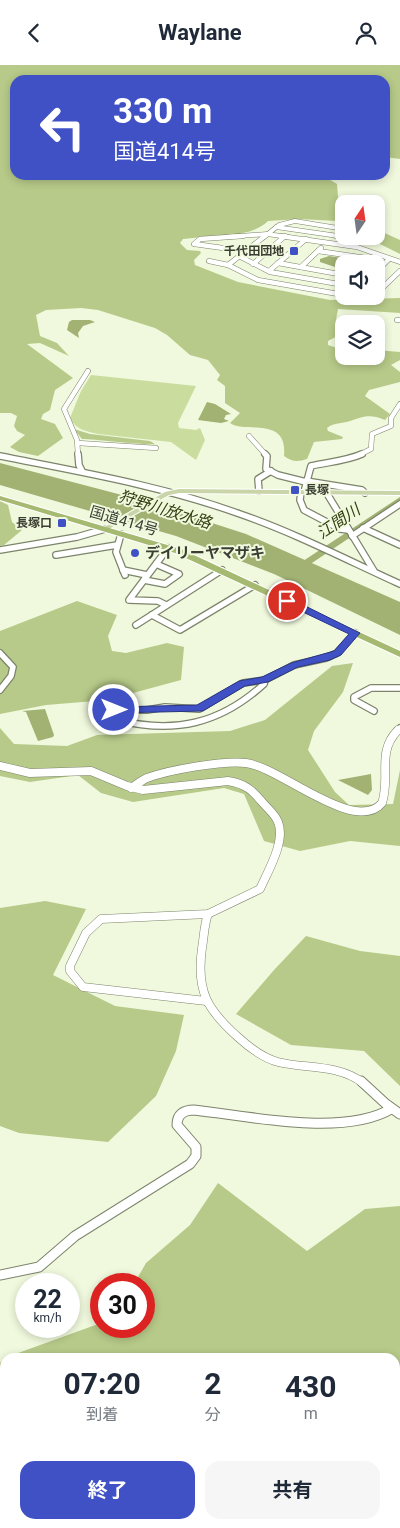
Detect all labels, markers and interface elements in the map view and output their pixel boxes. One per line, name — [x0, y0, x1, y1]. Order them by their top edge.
icon: back — [20, 19, 48, 47]
icon: person — [352, 19, 380, 47]
text: Waylane — [158, 20, 242, 45]
text: 330 m — [113, 91, 212, 132]
icon: left — [30, 95, 95, 160]
text: 国道414号 — [113, 139, 216, 164]
north arrow — [335, 195, 385, 245]
map controls — [335, 195, 385, 365]
place label: 千代田団地 — [224, 244, 284, 258]
marker: 千代田団地 — [288, 245, 300, 257]
button: sound — [335, 255, 385, 305]
button: layers — [335, 315, 385, 365]
place label: 長塚 — [305, 483, 329, 497]
marker: 長塚 — [289, 484, 301, 496]
water label: 狩野川放水路 — [116, 486, 215, 533]
water label: 江間川 — [313, 499, 365, 543]
street label: 国道414号 — [88, 503, 160, 539]
place label: 長塚口 — [16, 516, 52, 530]
marker: 長塚口 — [56, 517, 68, 529]
place label: デイリーヤマザキ — [145, 544, 265, 562]
marker: デイリーヤマザキ — [129, 547, 141, 559]
pin — [266, 580, 308, 622]
icon: arrive — [273, 587, 301, 615]
position arrow — [87, 683, 139, 735]
speed limit sign: 30 — [90, 1273, 155, 1338]
text: 22 — [33, 1285, 62, 1314]
text: km/h — [33, 1311, 62, 1325]
text: 07:20 — [63, 1366, 141, 1401]
text: 2 — [204, 1366, 221, 1401]
text: 430 — [285, 1369, 337, 1404]
text: m — [304, 1404, 318, 1423]
text: 到着 — [86, 1405, 118, 1424]
text: 分 — [205, 1405, 221, 1424]
button: 終了 — [20, 1461, 195, 1519]
button: 共有 — [205, 1461, 380, 1519]

